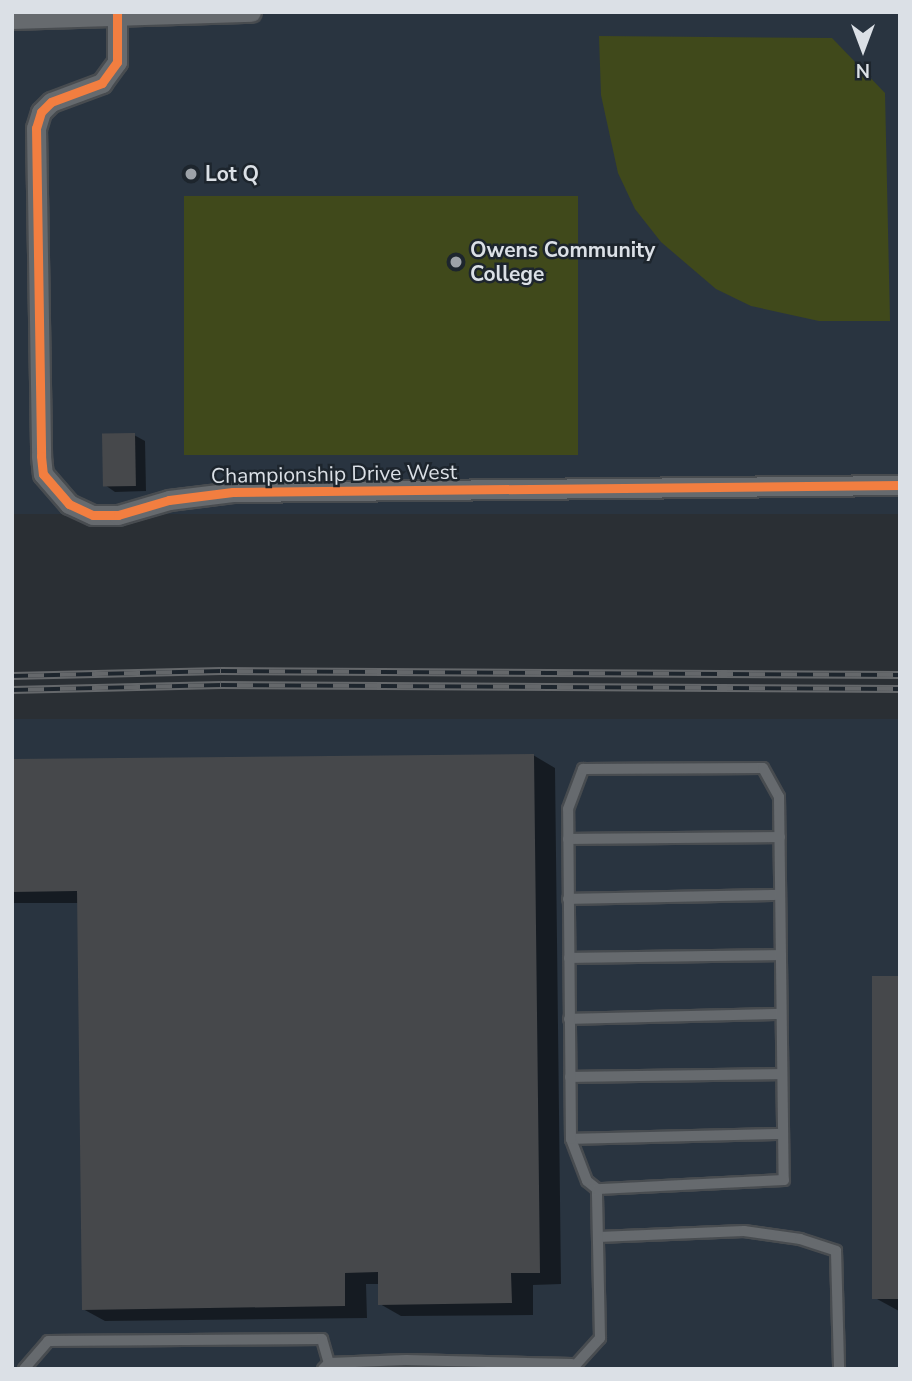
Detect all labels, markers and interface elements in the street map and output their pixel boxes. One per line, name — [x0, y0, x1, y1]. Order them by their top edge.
north arrow — [828, 14, 898, 84]
text: N — [856, 57, 870, 83]
place label: Lot Q — [205, 161, 259, 187]
marker: Lot Q — [183, 166, 199, 182]
place label: Owens Community College — [470, 237, 655, 287]
marker: Owens Community College — [448, 254, 464, 270]
street label: Championship Drive West — [211, 459, 457, 489]

